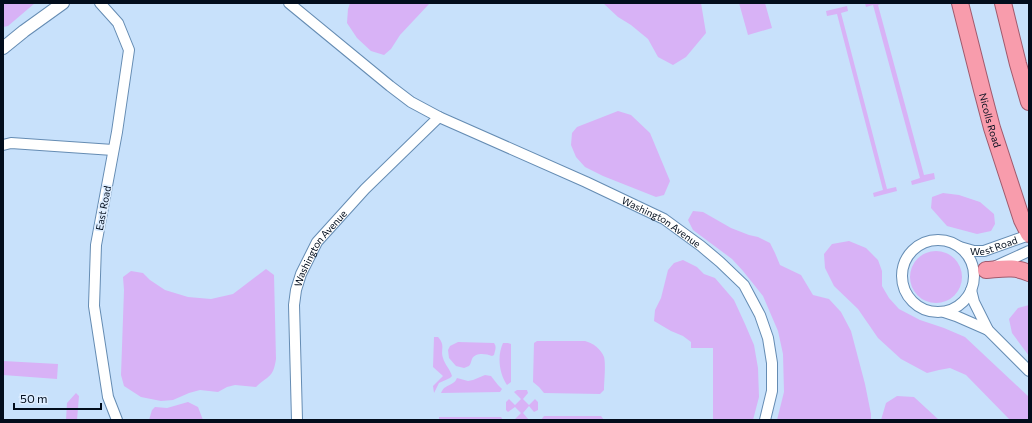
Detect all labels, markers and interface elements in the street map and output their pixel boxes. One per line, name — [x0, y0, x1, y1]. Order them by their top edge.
street label: Nicolls Road — [977, 92, 1004, 149]
street label: East Road — [93, 185, 113, 231]
street label: Washington Avenue — [620, 194, 703, 250]
street label: Washington Avenue — [291, 207, 349, 288]
street label: West Road — [970, 234, 1019, 257]
scale bar — [14, 385, 101, 411]
text: 50 m — [20, 391, 48, 405]

